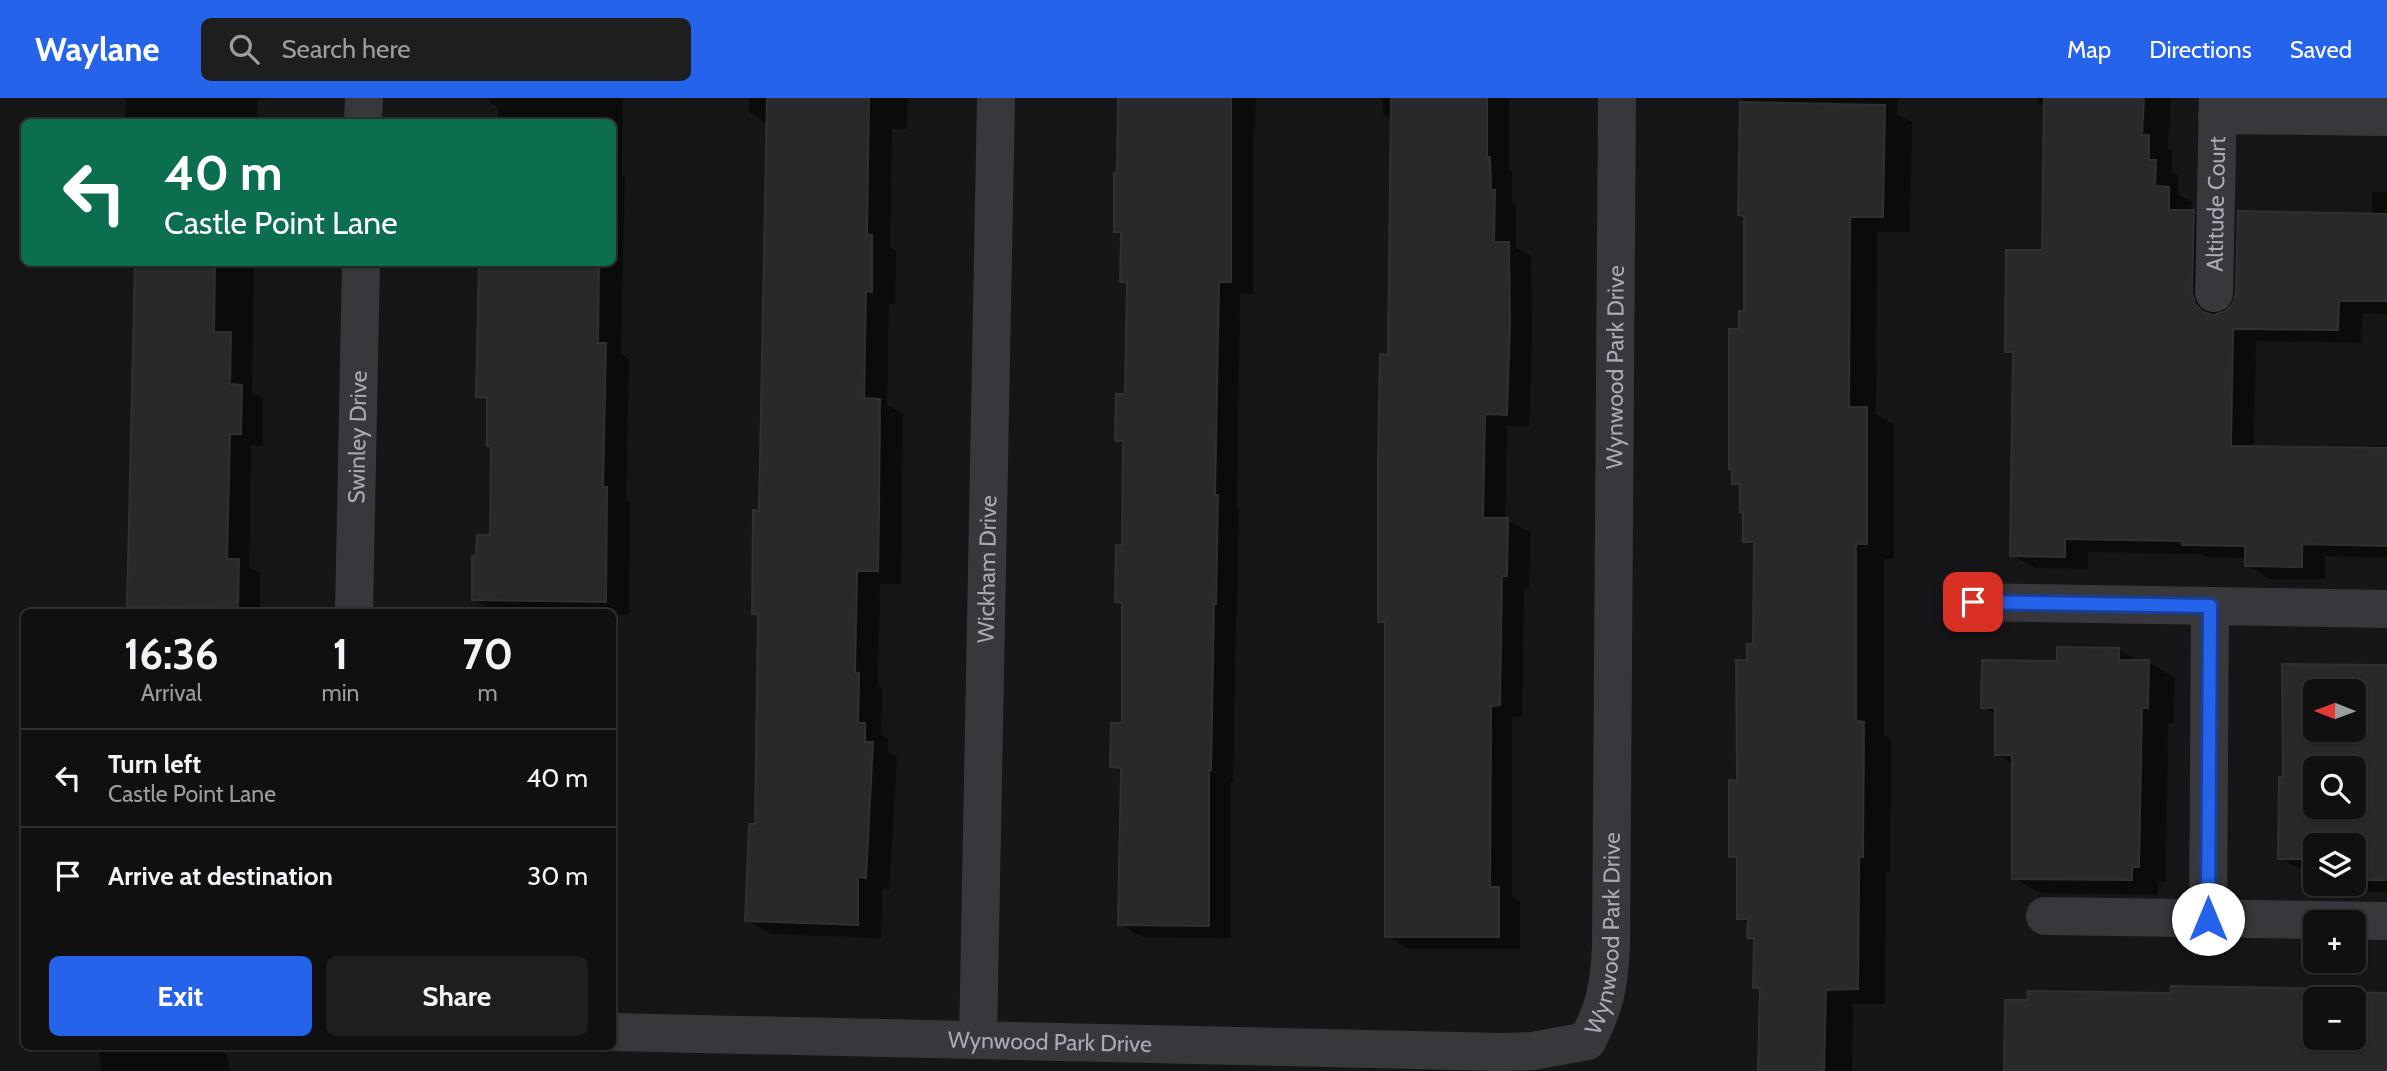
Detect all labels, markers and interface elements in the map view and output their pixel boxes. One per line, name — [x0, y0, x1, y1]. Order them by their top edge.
search box — [201, 18, 691, 81]
text: Waylane — [35, 29, 159, 69]
icon: search — [225, 30, 263, 68]
text: Search here — [281, 33, 411, 65]
text: Map — [2067, 35, 2111, 64]
text: Directions — [2149, 35, 2252, 64]
text: Saved — [2290, 35, 2352, 64]
street label: Altitude Court — [2200, 136, 2231, 272]
text: 40 m — [164, 143, 283, 202]
icon: left — [49, 147, 140, 238]
text: Castle Point Lane — [164, 203, 398, 242]
street label: Wynwood Park Drive — [1600, 265, 1630, 469]
street label: Swinley Drive — [342, 370, 373, 504]
street label: Wickham Drive — [972, 495, 1002, 643]
pin — [1943, 572, 2003, 632]
icon: arrive — [1954, 583, 1992, 621]
text: 16:36 — [124, 628, 219, 680]
text: 1 — [333, 628, 348, 680]
text: 70 — [462, 628, 513, 680]
text: Arrival — [141, 679, 202, 707]
text: min — [322, 679, 359, 707]
text: m — [478, 679, 498, 707]
north arrow — [2303, 679, 2366, 742]
map controls — [2303, 679, 2366, 1050]
text: Turn left — [108, 748, 201, 780]
button: search — [2303, 756, 2366, 819]
icon: left — [49, 759, 87, 797]
text: 40 m — [526, 762, 588, 794]
text: Castle Point Lane — [108, 780, 276, 808]
street label: Wynwood Park Drive — [1578, 832, 1626, 1039]
button: layers — [2303, 833, 2366, 896]
icon: arrive — [49, 857, 87, 895]
text: Arrive at destination — [108, 860, 333, 892]
text: 30 m — [527, 860, 588, 892]
position arrow — [2171, 882, 2245, 956]
button: + — [2303, 910, 2366, 973]
button: Exit — [49, 956, 312, 1036]
button: Share — [326, 956, 588, 1036]
button: − — [2303, 987, 2366, 1050]
street label: Wynwood Park Drive — [948, 1026, 1152, 1058]

